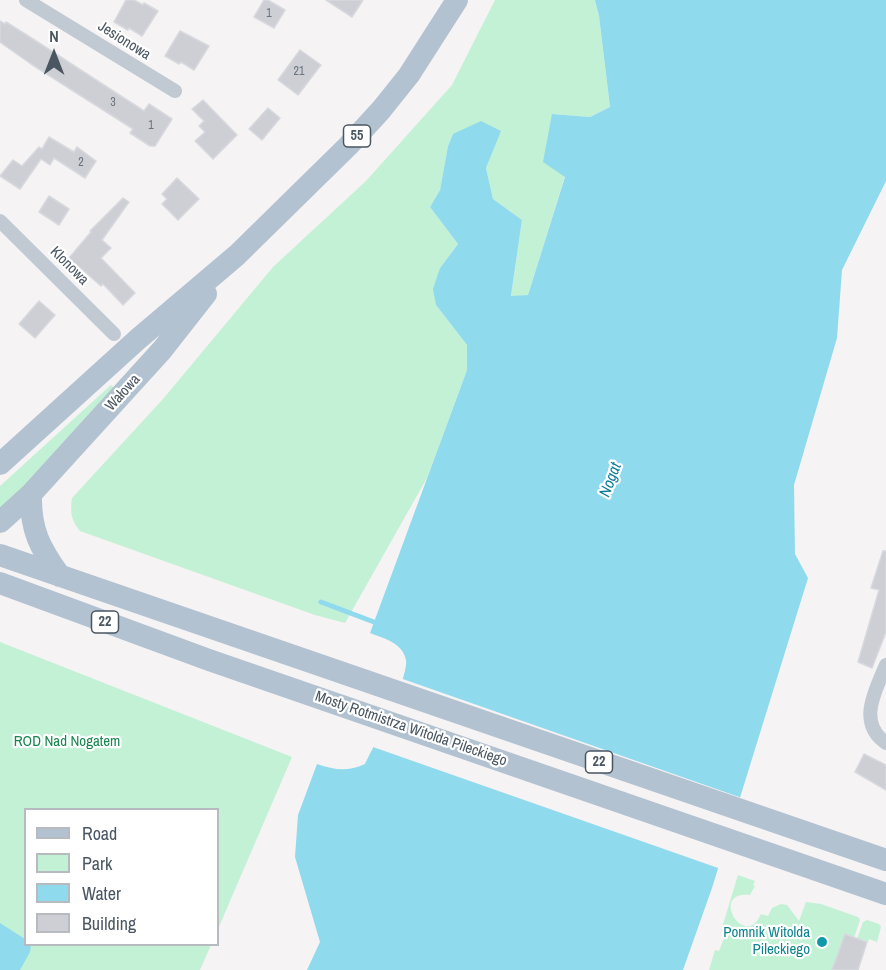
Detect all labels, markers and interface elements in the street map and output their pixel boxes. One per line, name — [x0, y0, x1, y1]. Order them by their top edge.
house number: 1 — [266, 7, 272, 21]
street label: Jesionowa — [94, 18, 154, 64]
north arrow — [24, 24, 84, 84]
text: N — [49, 25, 59, 47]
house number: 21 — [294, 65, 304, 79]
house number: 3 — [110, 96, 116, 110]
house number: 1 — [148, 119, 154, 133]
road number: 55 — [344, 125, 370, 147]
house number: 2 — [78, 156, 84, 170]
street label: Klonowa — [46, 243, 92, 289]
street label: Wałowa — [102, 371, 144, 415]
water label: Nogat — [596, 460, 626, 500]
road number: 22 — [92, 611, 118, 633]
street label: Mosty Rotmistrza Witolda Pileckiego — [313, 688, 509, 770]
park label: ROD Nad Nogatem — [14, 733, 120, 751]
road number: 22 — [586, 751, 612, 773]
legend — [24, 808, 219, 946]
text: Road — [82, 821, 117, 846]
text: Park — [82, 851, 112, 876]
text: Water — [82, 881, 121, 906]
text: Building — [82, 911, 136, 936]
place label: Pomnik Witolda Pileckiego — [723, 924, 810, 959]
marker: Pomnik Witolda Pileckiego — [815, 935, 829, 949]

